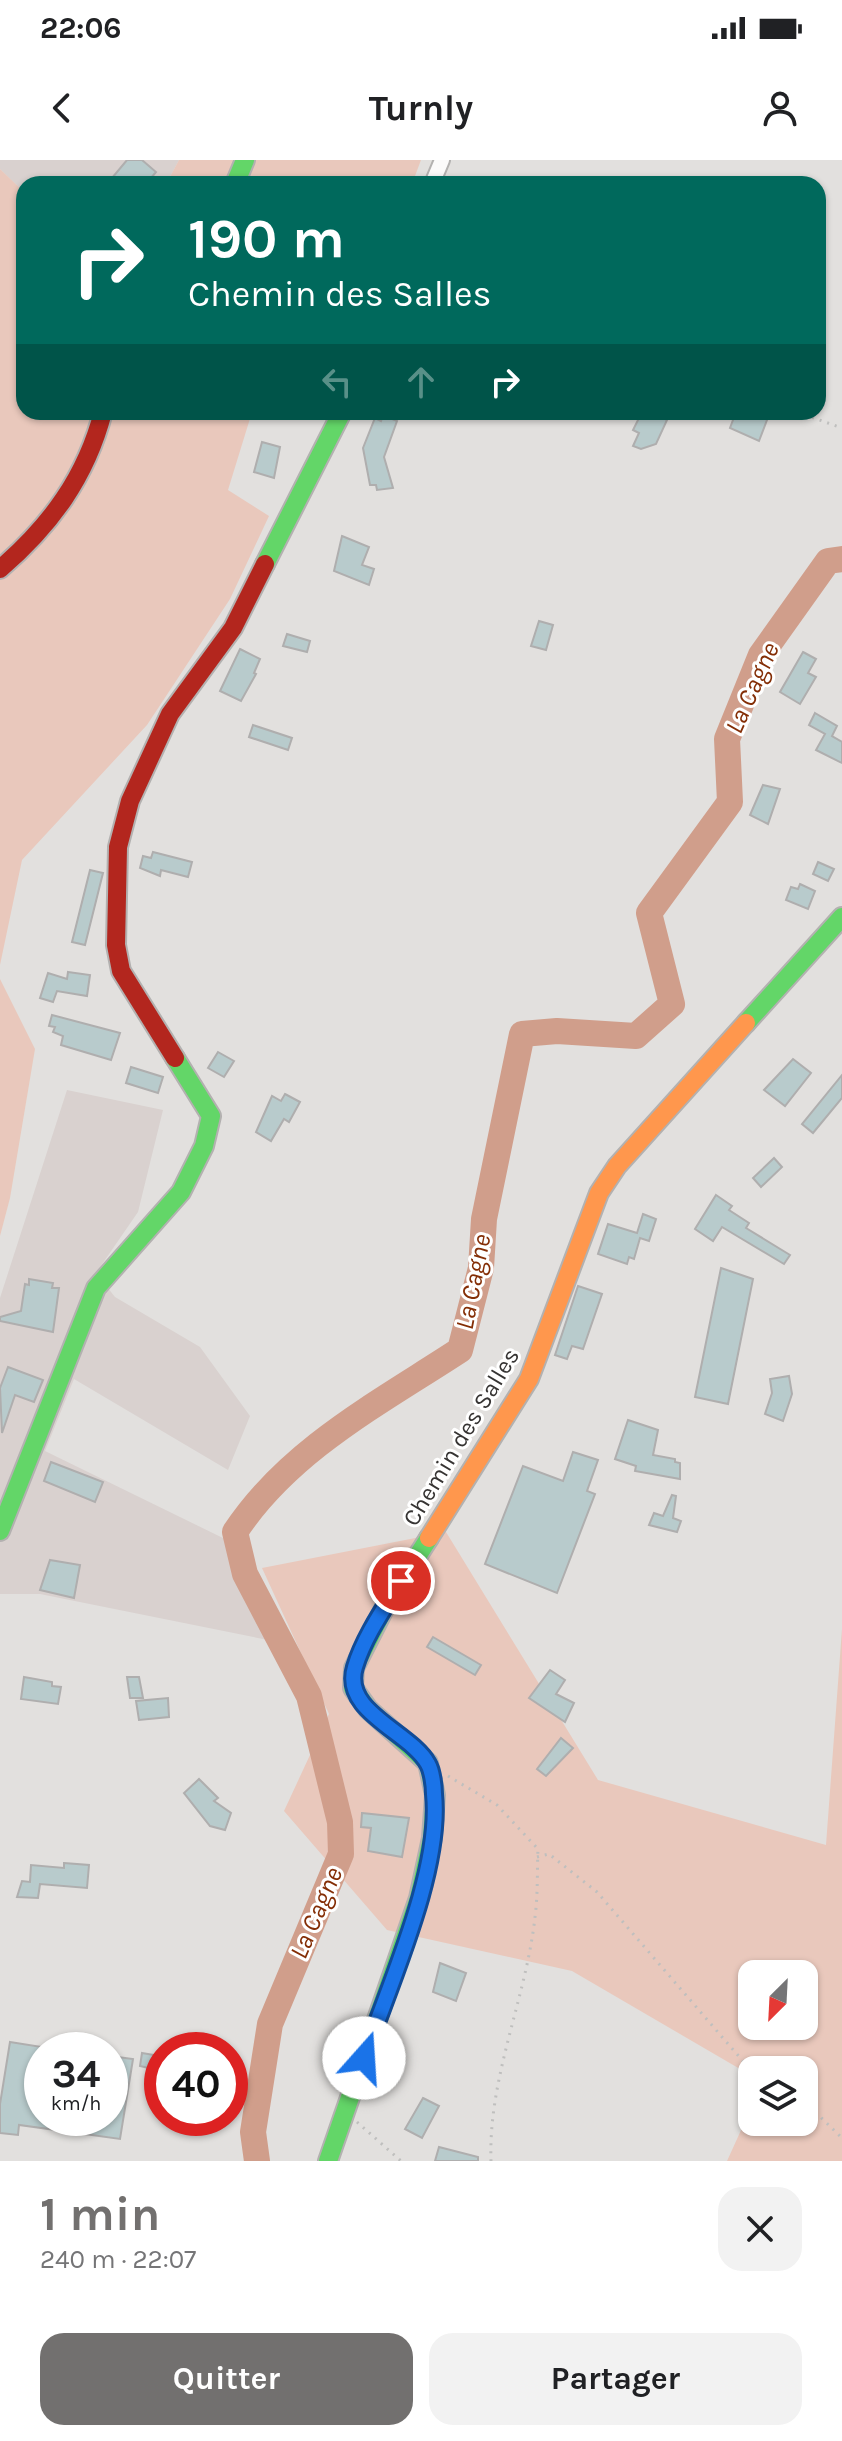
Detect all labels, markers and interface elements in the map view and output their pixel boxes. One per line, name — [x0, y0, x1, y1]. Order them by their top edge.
text: 22:06 — [40, 10, 122, 46]
icon: back — [40, 86, 84, 130]
icon: person — [758, 86, 802, 130]
text: Turnly — [369, 87, 473, 129]
text: 190 m — [188, 206, 345, 271]
icon: right — [56, 208, 160, 312]
text: Chemin des Salles — [188, 273, 491, 315]
icon: left — [315, 360, 359, 404]
icon: ahead — [399, 360, 443, 404]
icon: right — [483, 360, 527, 404]
water label: La Cagne — [718, 638, 786, 738]
water label: La Cagne — [449, 1232, 497, 1332]
street label: Chemin des Salles — [397, 1343, 525, 1531]
pin — [367, 1547, 435, 1615]
icon: arrive — [379, 1559, 423, 1603]
water label: La Cagne — [283, 1863, 349, 1963]
north arrow — [738, 1960, 818, 2040]
map controls — [738, 1960, 818, 2136]
position arrow — [322, 2016, 406, 2100]
speed limit sign: 40 — [144, 2032, 248, 2136]
text: 34 — [52, 2050, 100, 2097]
button: layers — [738, 2056, 818, 2136]
text: km/h — [51, 2092, 101, 2115]
text: 1 min — [40, 2186, 160, 2242]
button: close — [718, 2187, 802, 2271]
text: 240 m · 22:07 — [40, 2244, 196, 2275]
button: Quitter — [40, 2333, 413, 2425]
button: Partager — [429, 2333, 802, 2425]

